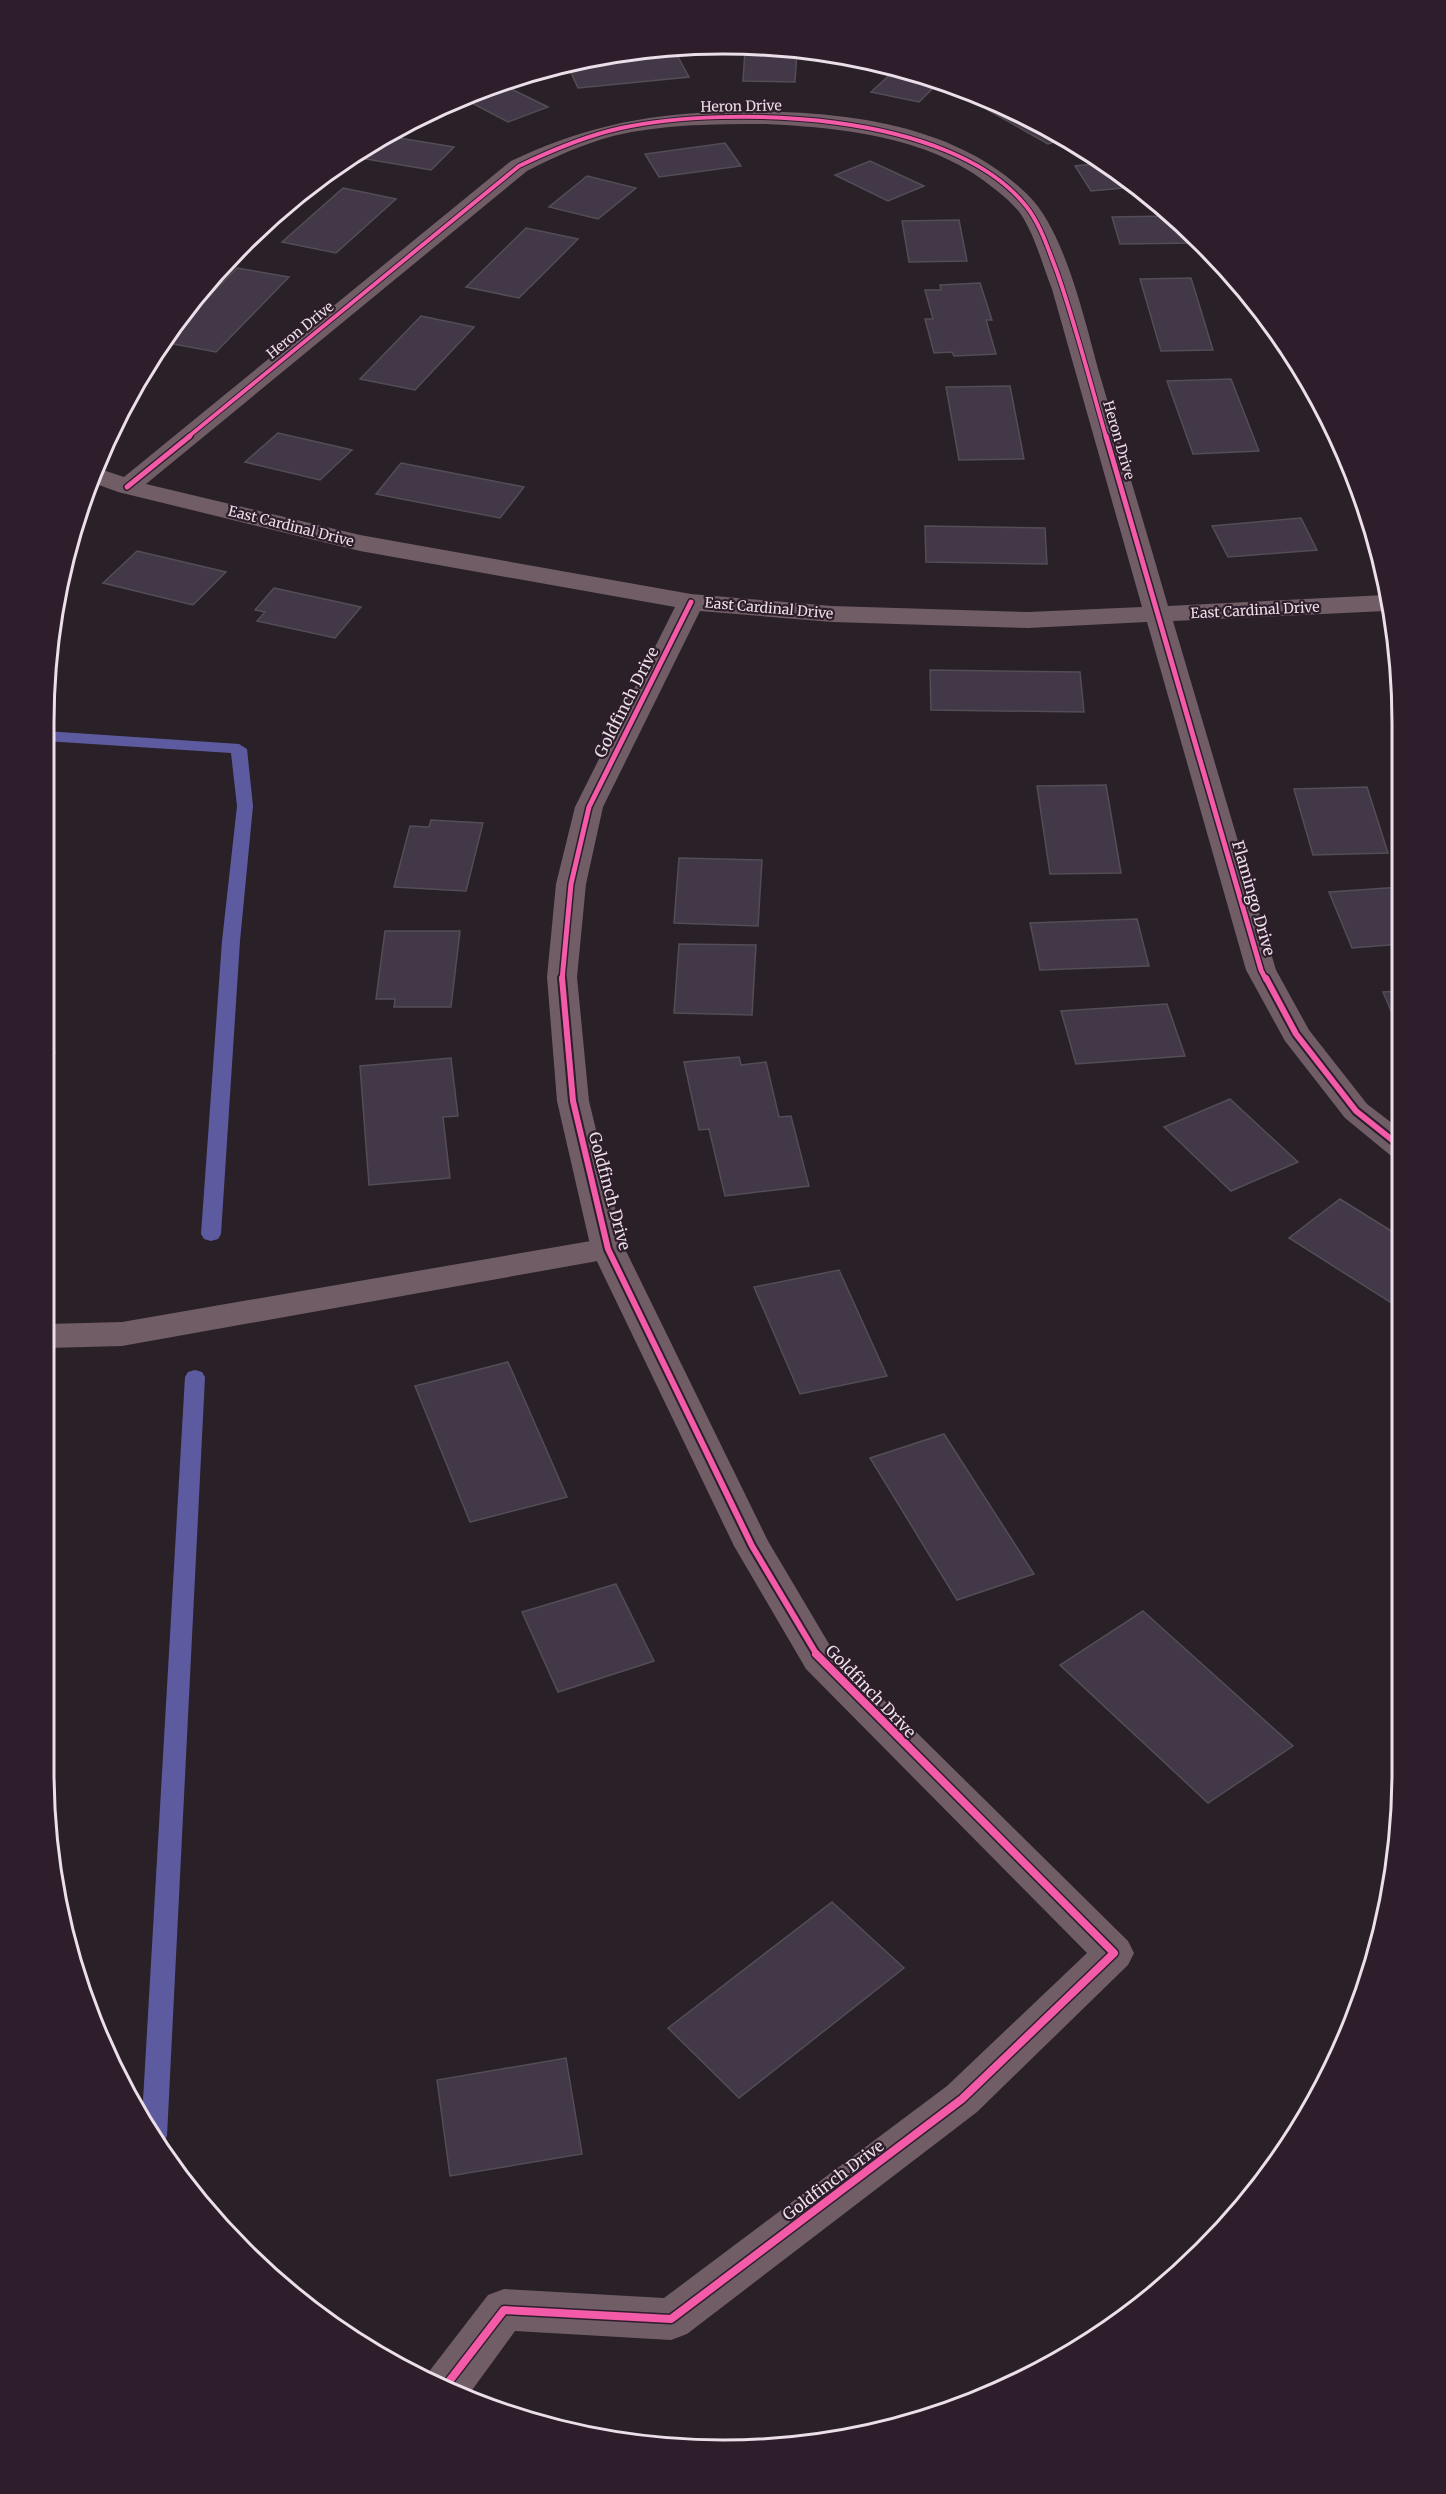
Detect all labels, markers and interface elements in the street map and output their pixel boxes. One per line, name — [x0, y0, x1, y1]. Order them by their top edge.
street label: Heron Drive — [700, 96, 782, 116]
street label: Heron Drive — [263, 297, 337, 363]
street label: Heron Drive — [1099, 398, 1139, 482]
street label: East Cardinal Drive — [226, 502, 356, 550]
street label: East Cardinal Drive — [704, 593, 834, 623]
street label: East Cardinal Drive — [1190, 598, 1320, 622]
street label: Goldfinch Drive — [589, 643, 663, 761]
street label: Flamingo Drive — [1228, 838, 1280, 958]
street label: Goldfinch Drive — [585, 1130, 635, 1252]
street label: Goldfinch Drive — [822, 1640, 920, 1742]
street label: Goldfinch Drive — [778, 2135, 888, 2225]

